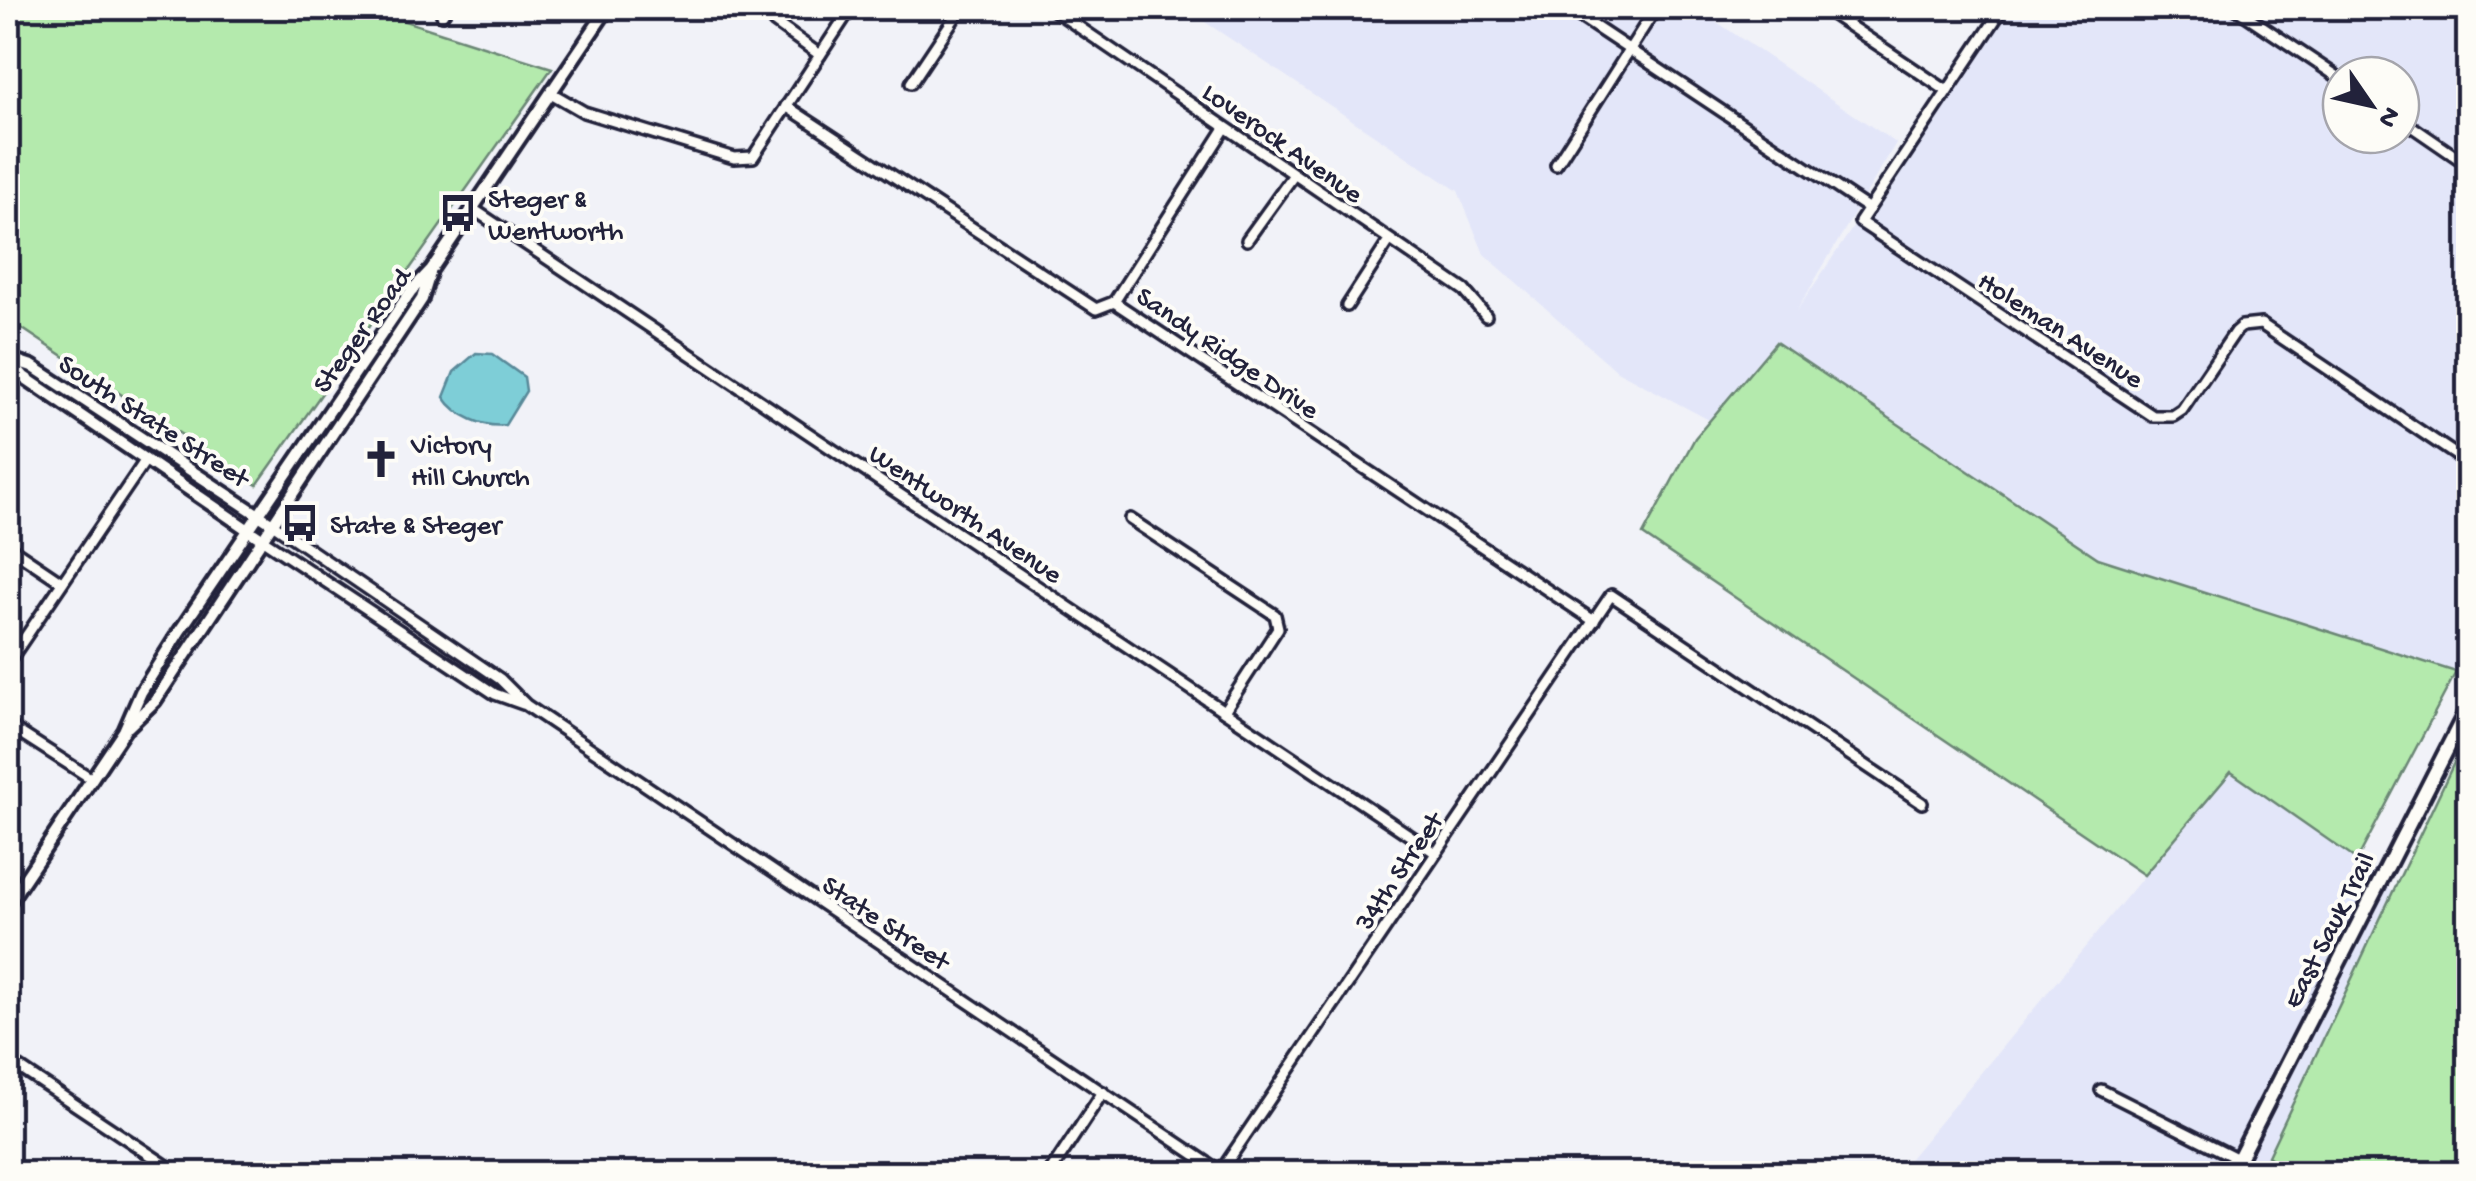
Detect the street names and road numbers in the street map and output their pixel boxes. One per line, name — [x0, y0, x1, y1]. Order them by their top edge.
street label: Loverock Avenue — [1195, 77, 1369, 213]
street label: Steger Road — [307, 260, 422, 401]
street label: Holeman Avenue — [1971, 266, 2149, 398]
street label: Sandy Ridge Drive — [1129, 281, 1325, 429]
street label: South State Street — [51, 349, 256, 498]
street label: Wentworth Avenue — [861, 439, 1068, 593]
street label: 34th Street — [1349, 805, 1454, 939]
street label: East Sauk Trail — [2278, 848, 2384, 1015]
street label: State Street — [814, 870, 957, 981]

